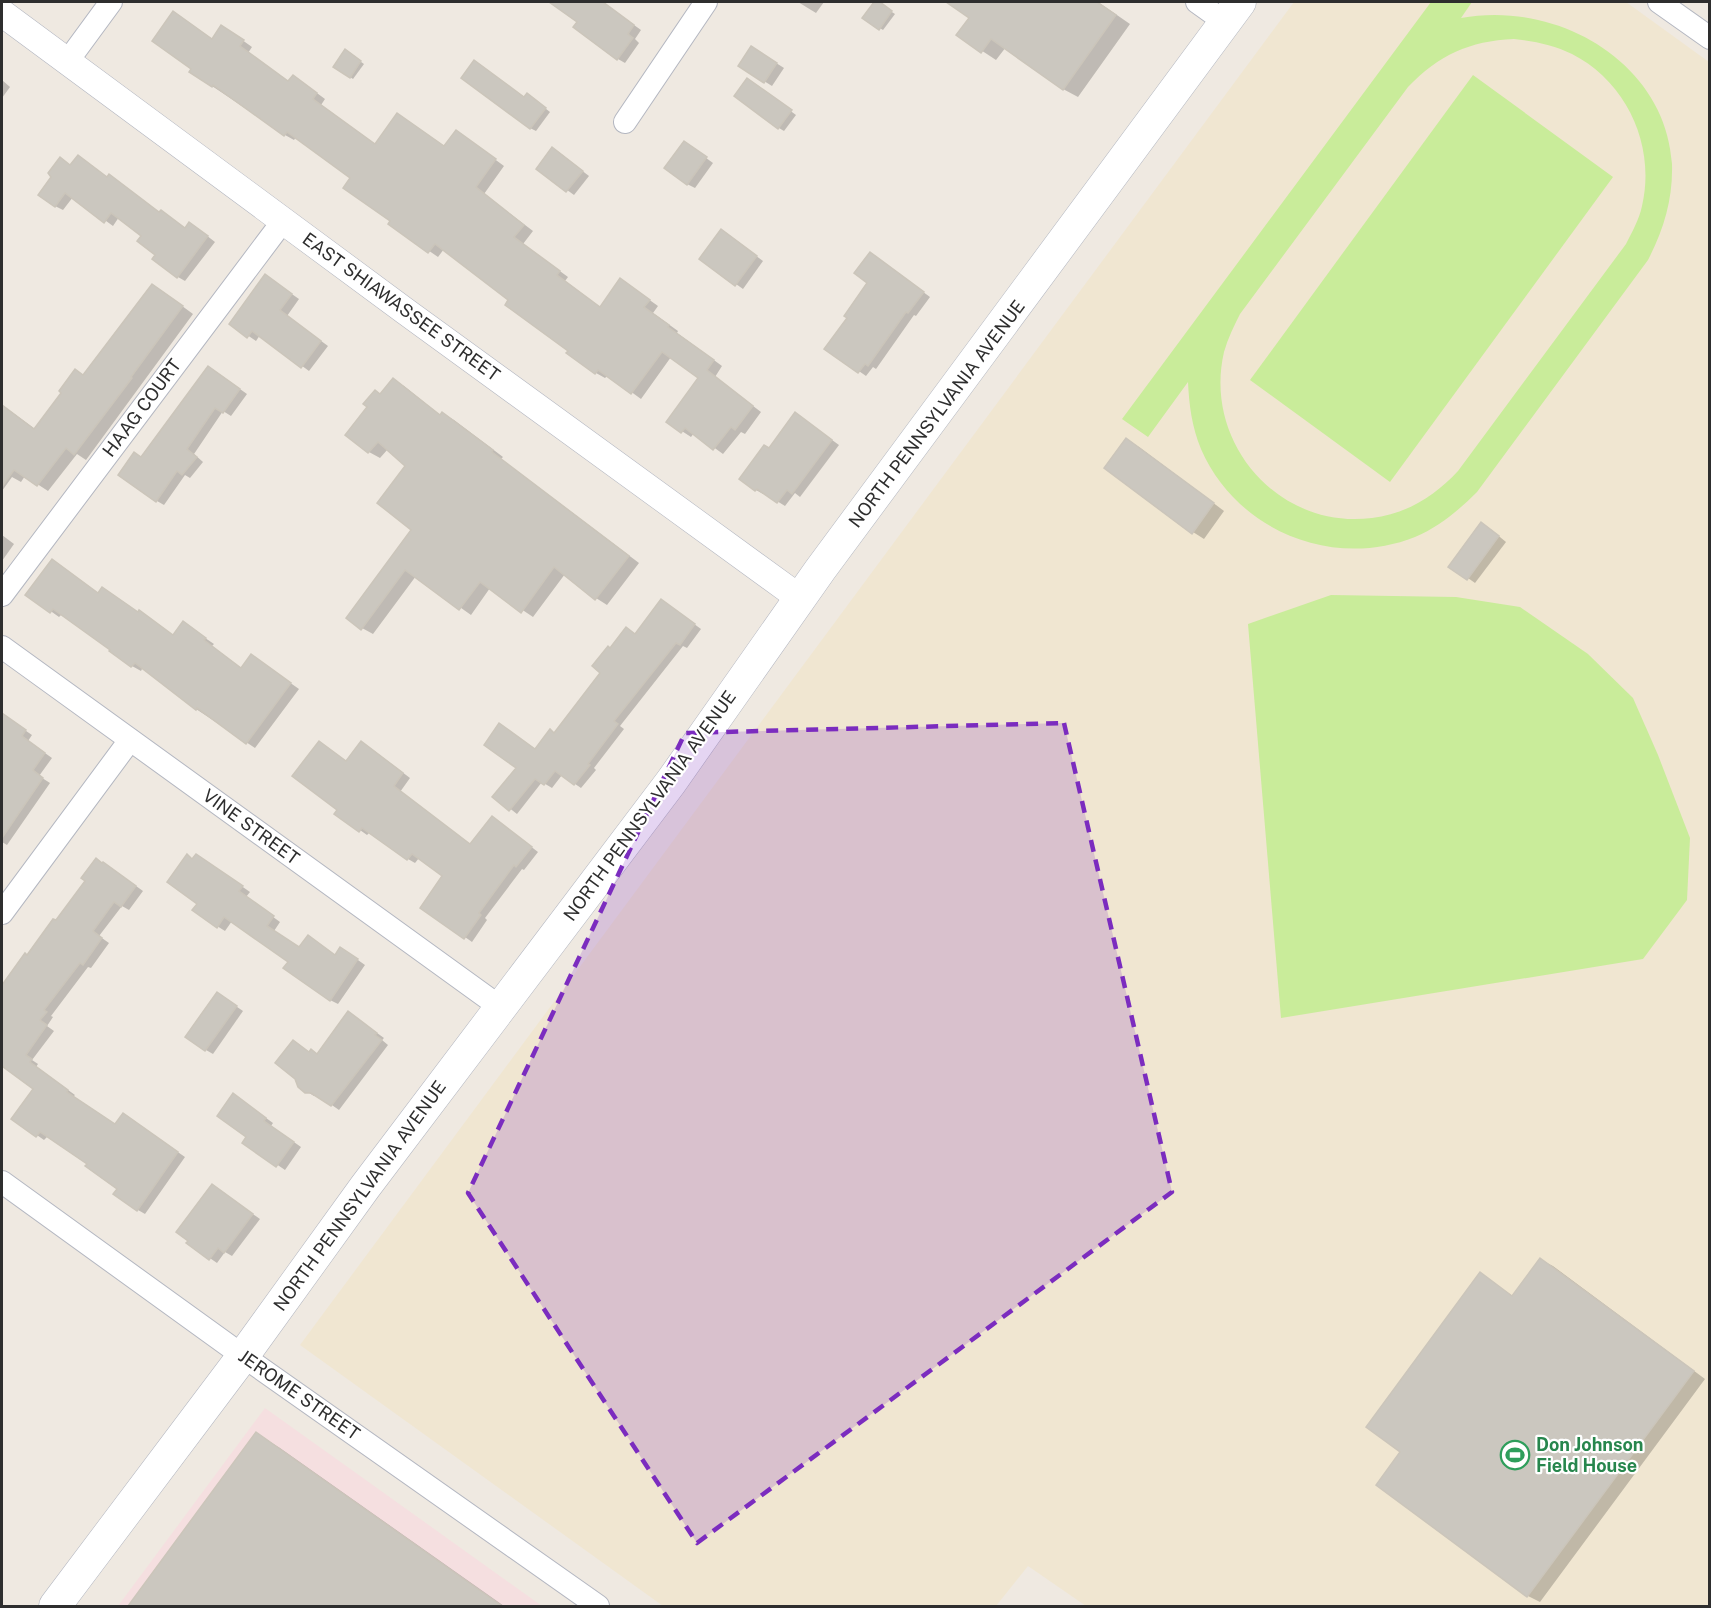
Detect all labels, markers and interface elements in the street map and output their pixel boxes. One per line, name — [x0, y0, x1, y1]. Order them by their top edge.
street label: EAST SHIAWASSEE STREET — [299, 228, 504, 385]
street label: NORTH PENNSYLVANIA AVENUE — [844, 296, 1029, 532]
street label: HAAG COURT — [98, 354, 185, 461]
street label: NORTH PENNSYLVANIA AVENUE — [559, 687, 740, 925]
street label: VINE STREET — [199, 784, 304, 869]
street label: NORTH PENNSYLVANIA AVENUE — [269, 1077, 450, 1315]
street label: JEROME STREET — [235, 1345, 364, 1444]
place label: Don Johnson Field House — [1536, 1434, 1643, 1476]
sports icon: Don Johnson Field House — [1499, 1439, 1531, 1471]

